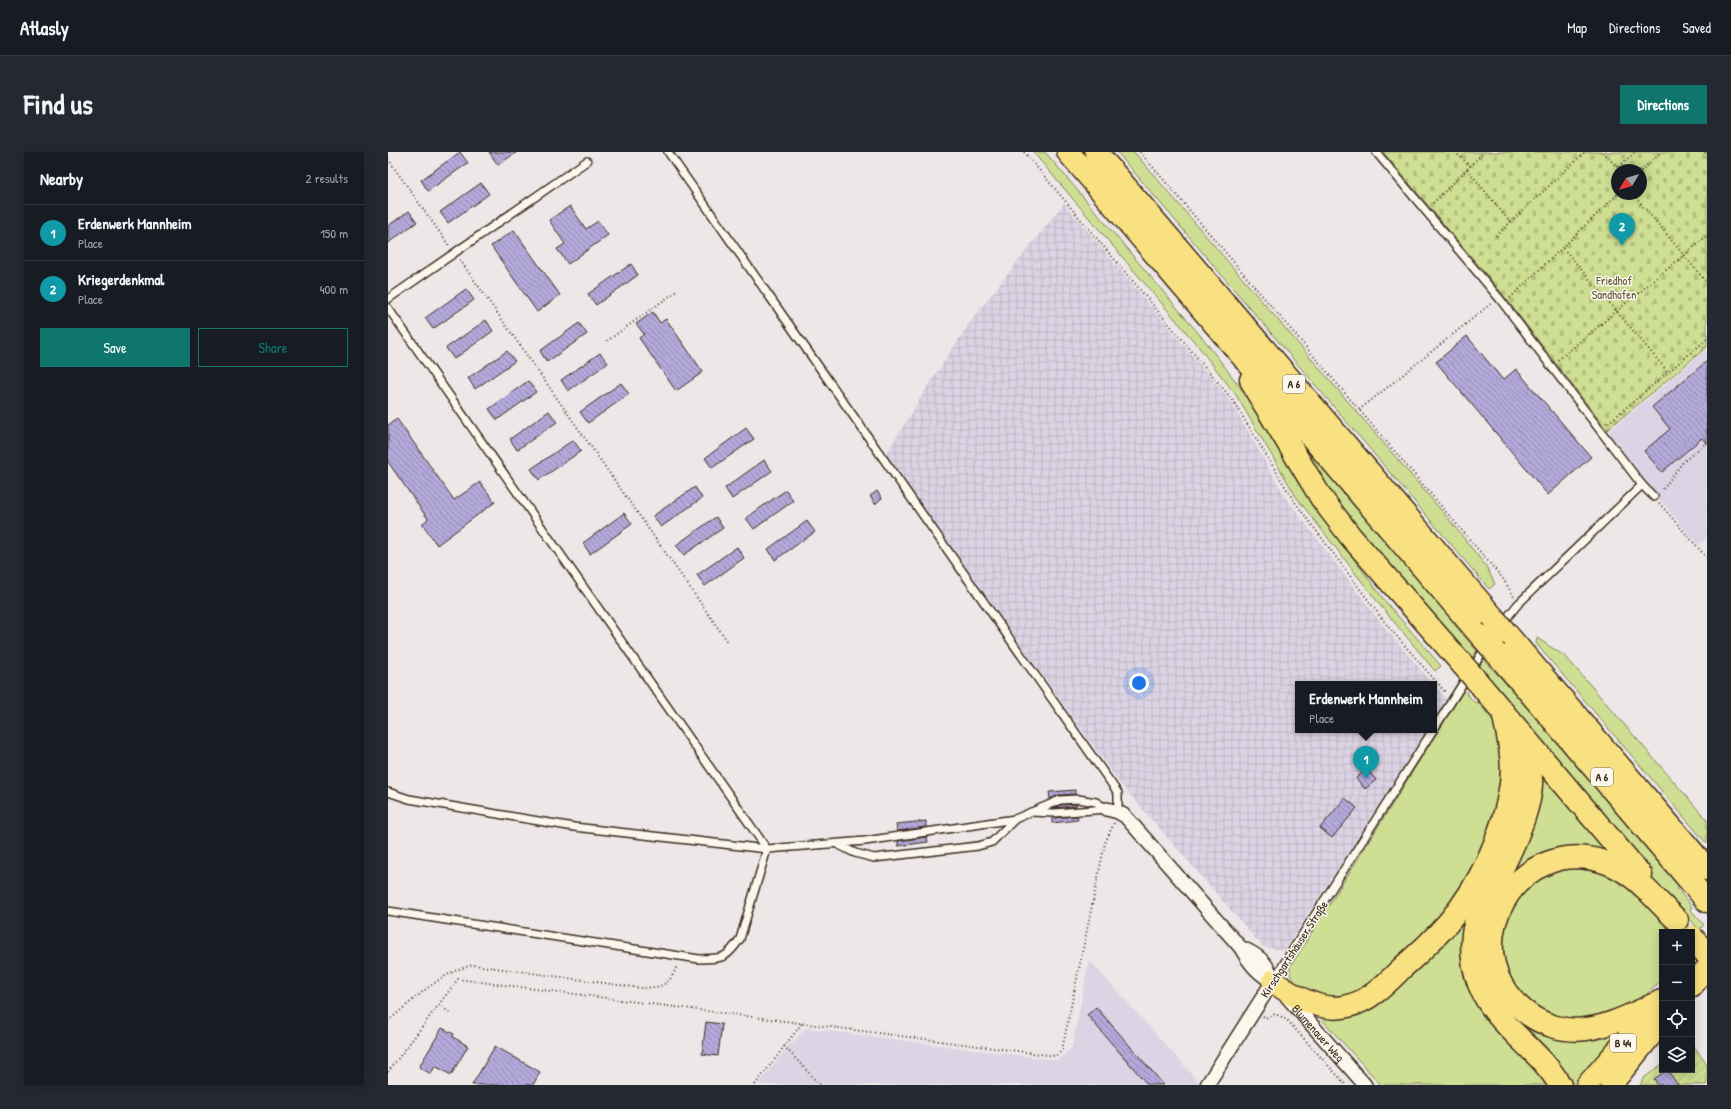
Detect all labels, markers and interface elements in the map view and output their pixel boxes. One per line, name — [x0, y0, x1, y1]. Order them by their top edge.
text: Atlasly — [20, 15, 69, 41]
text: Map — [1567, 18, 1587, 37]
text: Directions — [1609, 18, 1660, 37]
text: Saved — [1682, 18, 1711, 37]
text: Find us — [24, 85, 93, 123]
button: Directions — [1620, 85, 1707, 124]
north arrow — [1611, 164, 1647, 200]
text: Nearby — [40, 167, 83, 190]
text: 2 results — [306, 169, 348, 187]
text: Erdenwerk Mannheim — [78, 213, 192, 234]
pin: 2 — [1609, 213, 1635, 246]
text: 1 — [51, 224, 55, 242]
text: 150 m — [320, 224, 348, 242]
text: Place — [78, 234, 103, 252]
text: Kriegerdenkmal — [78, 269, 164, 290]
park label: Friedhof Sandhofen — [1592, 272, 1636, 303]
text: 2 — [50, 280, 56, 298]
text: 400 m — [320, 280, 348, 298]
text: Place — [78, 290, 103, 308]
button: Save — [40, 328, 190, 367]
button: Share — [198, 328, 348, 367]
road number: A 6 — [1283, 375, 1305, 393]
your location — [1129, 673, 1149, 693]
popup — [1295, 681, 1437, 733]
text: Erdenwerk Mannheim — [1309, 688, 1423, 709]
text: Place — [1309, 709, 1334, 727]
pin: 1 — [1353, 746, 1379, 779]
road number: A 6 — [1591, 768, 1613, 786]
street label: Kirschgartshäuser Straße — [1256, 897, 1332, 1001]
map controls — [1659, 929, 1695, 1073]
button: + — [1659, 929, 1695, 965]
button: − — [1659, 965, 1695, 1001]
street label: Blumenauer Weg — [1289, 1000, 1349, 1065]
button: locate — [1659, 1001, 1695, 1037]
road number: B 44 — [1610, 1034, 1636, 1052]
button: layers — [1659, 1037, 1695, 1073]

